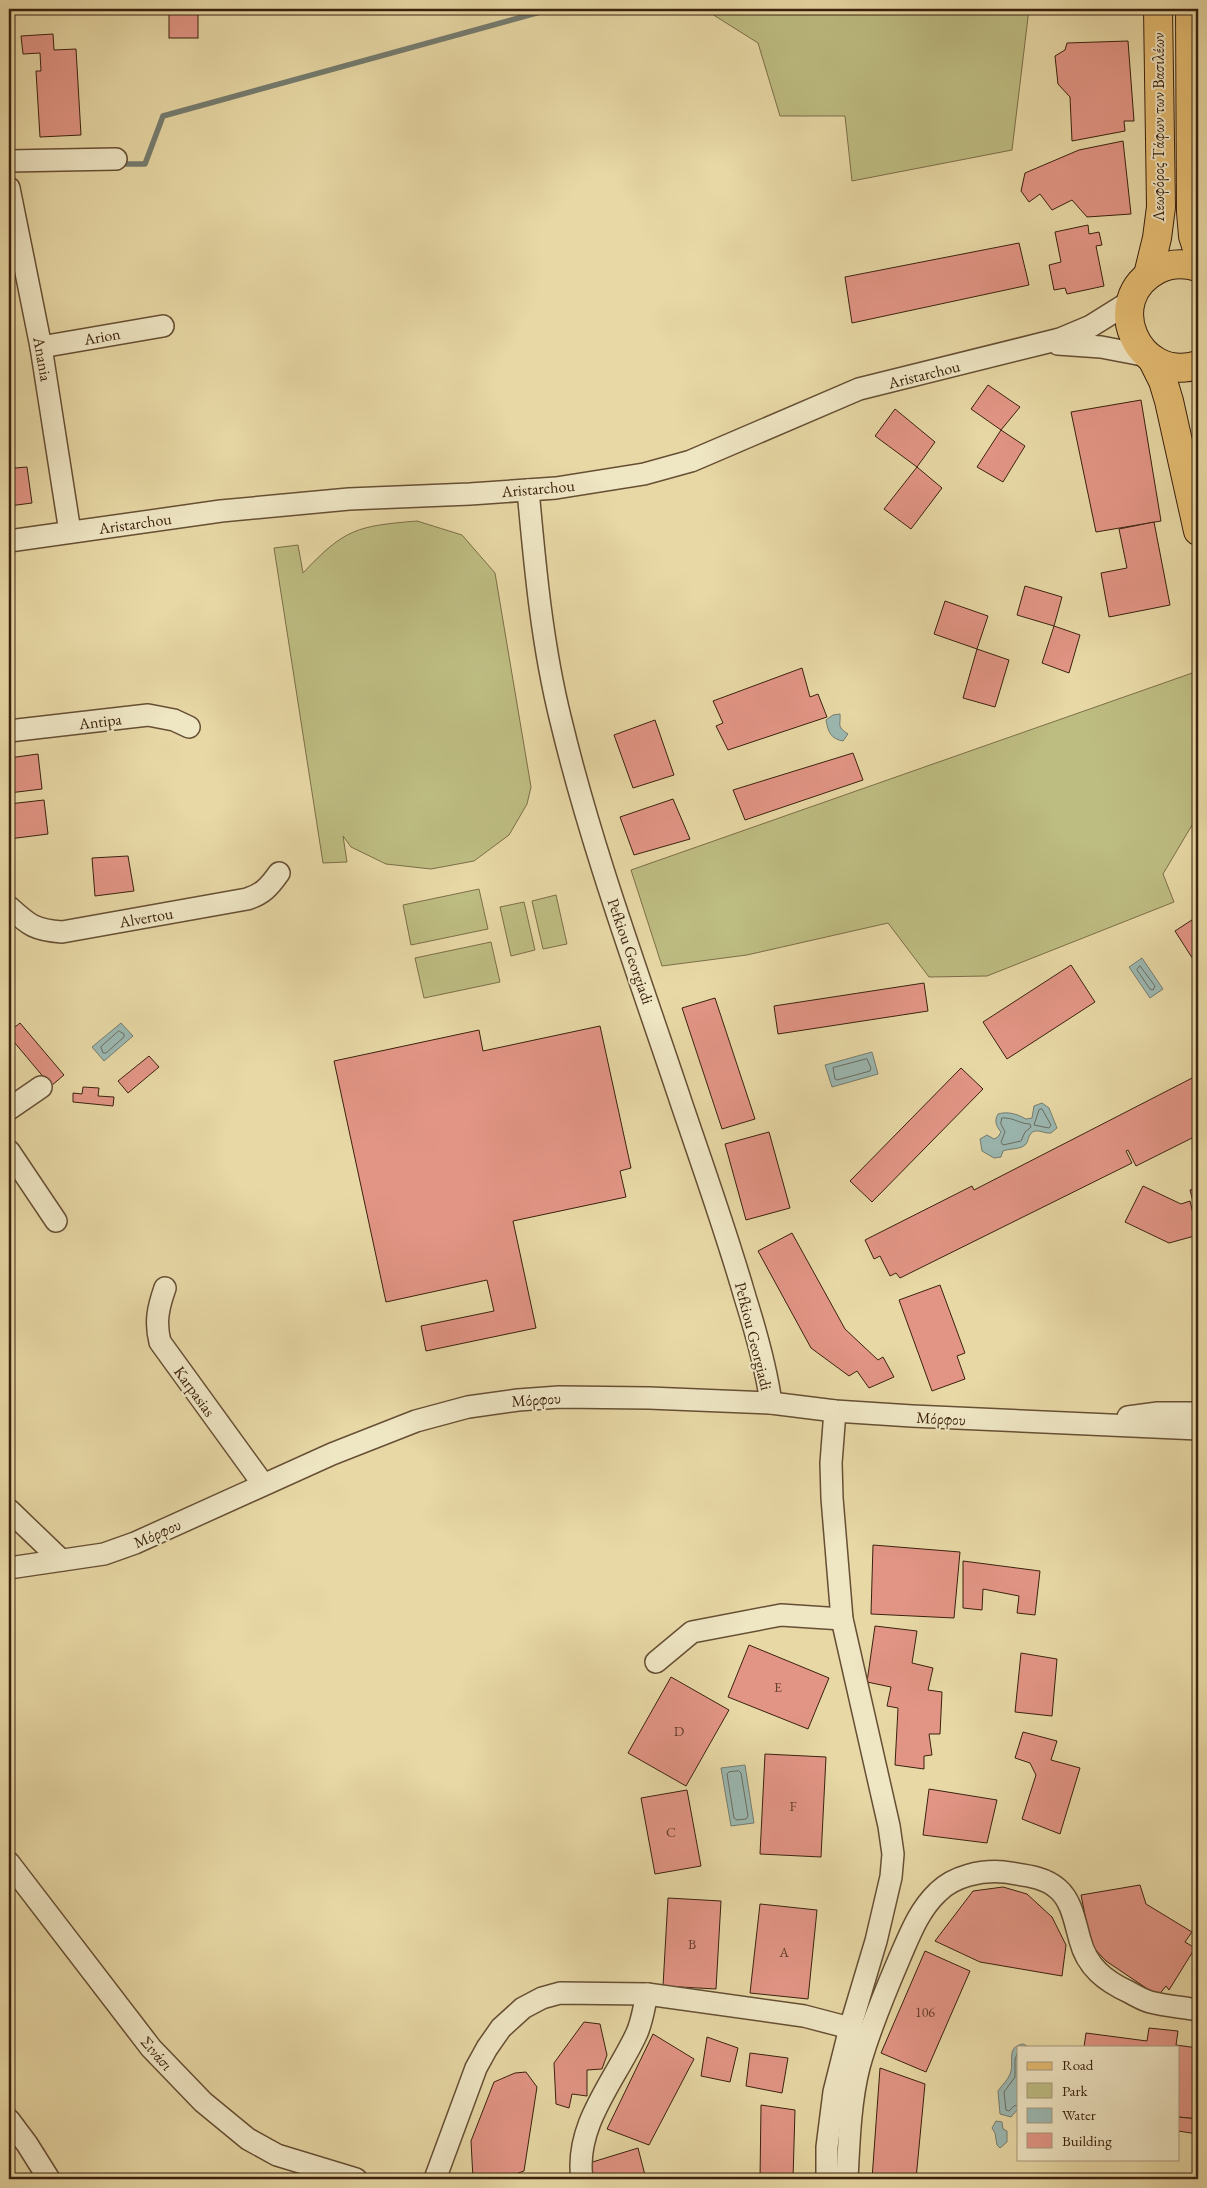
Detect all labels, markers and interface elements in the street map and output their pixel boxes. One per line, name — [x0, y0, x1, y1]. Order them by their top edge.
street label: Λεωφόρος Τάφων των Βασιλέων — [1148, 32, 1169, 223]
street label: Arion — [81, 323, 123, 350]
street label: Anania — [28, 334, 57, 384]
street label: Aristarchou — [885, 355, 963, 394]
street label: Aristarchou — [500, 475, 576, 502]
street label: Aristarchou — [96, 508, 173, 539]
street label: Antipa — [77, 708, 123, 735]
street label: Pefkiou Georgiadi — [603, 895, 658, 1007]
street label: Alvertou — [116, 902, 175, 933]
street label: Pefkiou Georgiadi — [730, 1280, 777, 1392]
street label: Karpasias — [169, 1362, 220, 1421]
street label: Μόρφου — [511, 1387, 562, 1412]
street label: Μόρφου — [916, 1407, 966, 1430]
street label: Μόρφου — [130, 1514, 184, 1553]
house number: E — [774, 1678, 782, 1696]
house number: D — [674, 1722, 685, 1740]
house number: F — [789, 1797, 797, 1815]
house number: C — [666, 1823, 676, 1841]
house number: B — [688, 1935, 696, 1953]
house number: A — [778, 1943, 789, 1961]
house number: 106 — [915, 2003, 935, 2021]
street label: Σινάσι — [136, 2032, 177, 2075]
legend — [1017, 2046, 1180, 2160]
text: Road — [1062, 2055, 1094, 2074]
text: Park — [1062, 2081, 1089, 2100]
text: Water — [1062, 2105, 1096, 2124]
text: Building — [1062, 2131, 1112, 2150]

